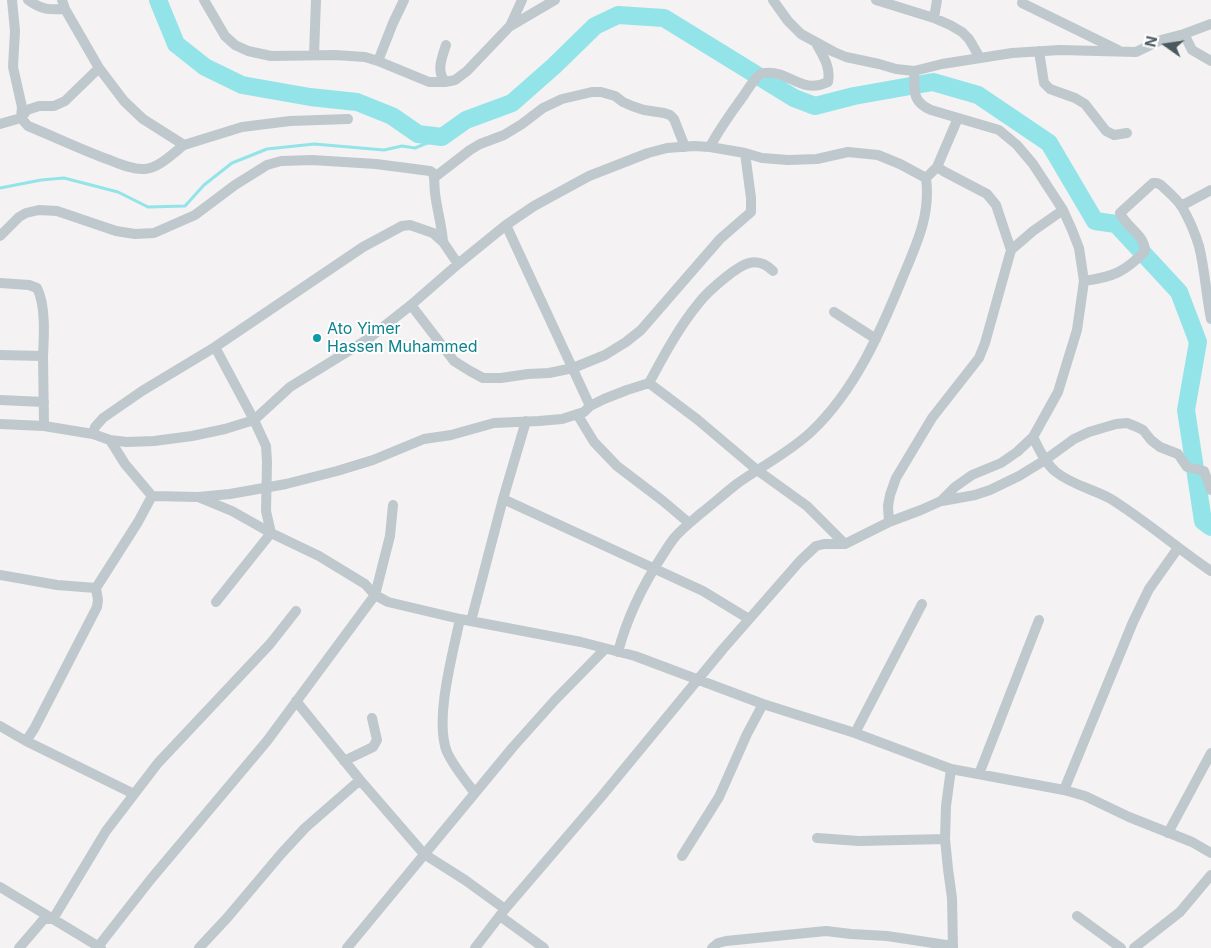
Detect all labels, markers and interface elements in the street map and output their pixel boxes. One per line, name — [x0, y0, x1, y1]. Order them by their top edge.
north arrow — [1141, 20, 1191, 70]
text: N — [1141, 34, 1160, 49]
place label: Ato Yimer Hassen Muhammed — [327, 319, 478, 357]
marker: Ato Yimer Hassen Muhammed — [311, 332, 323, 344]

